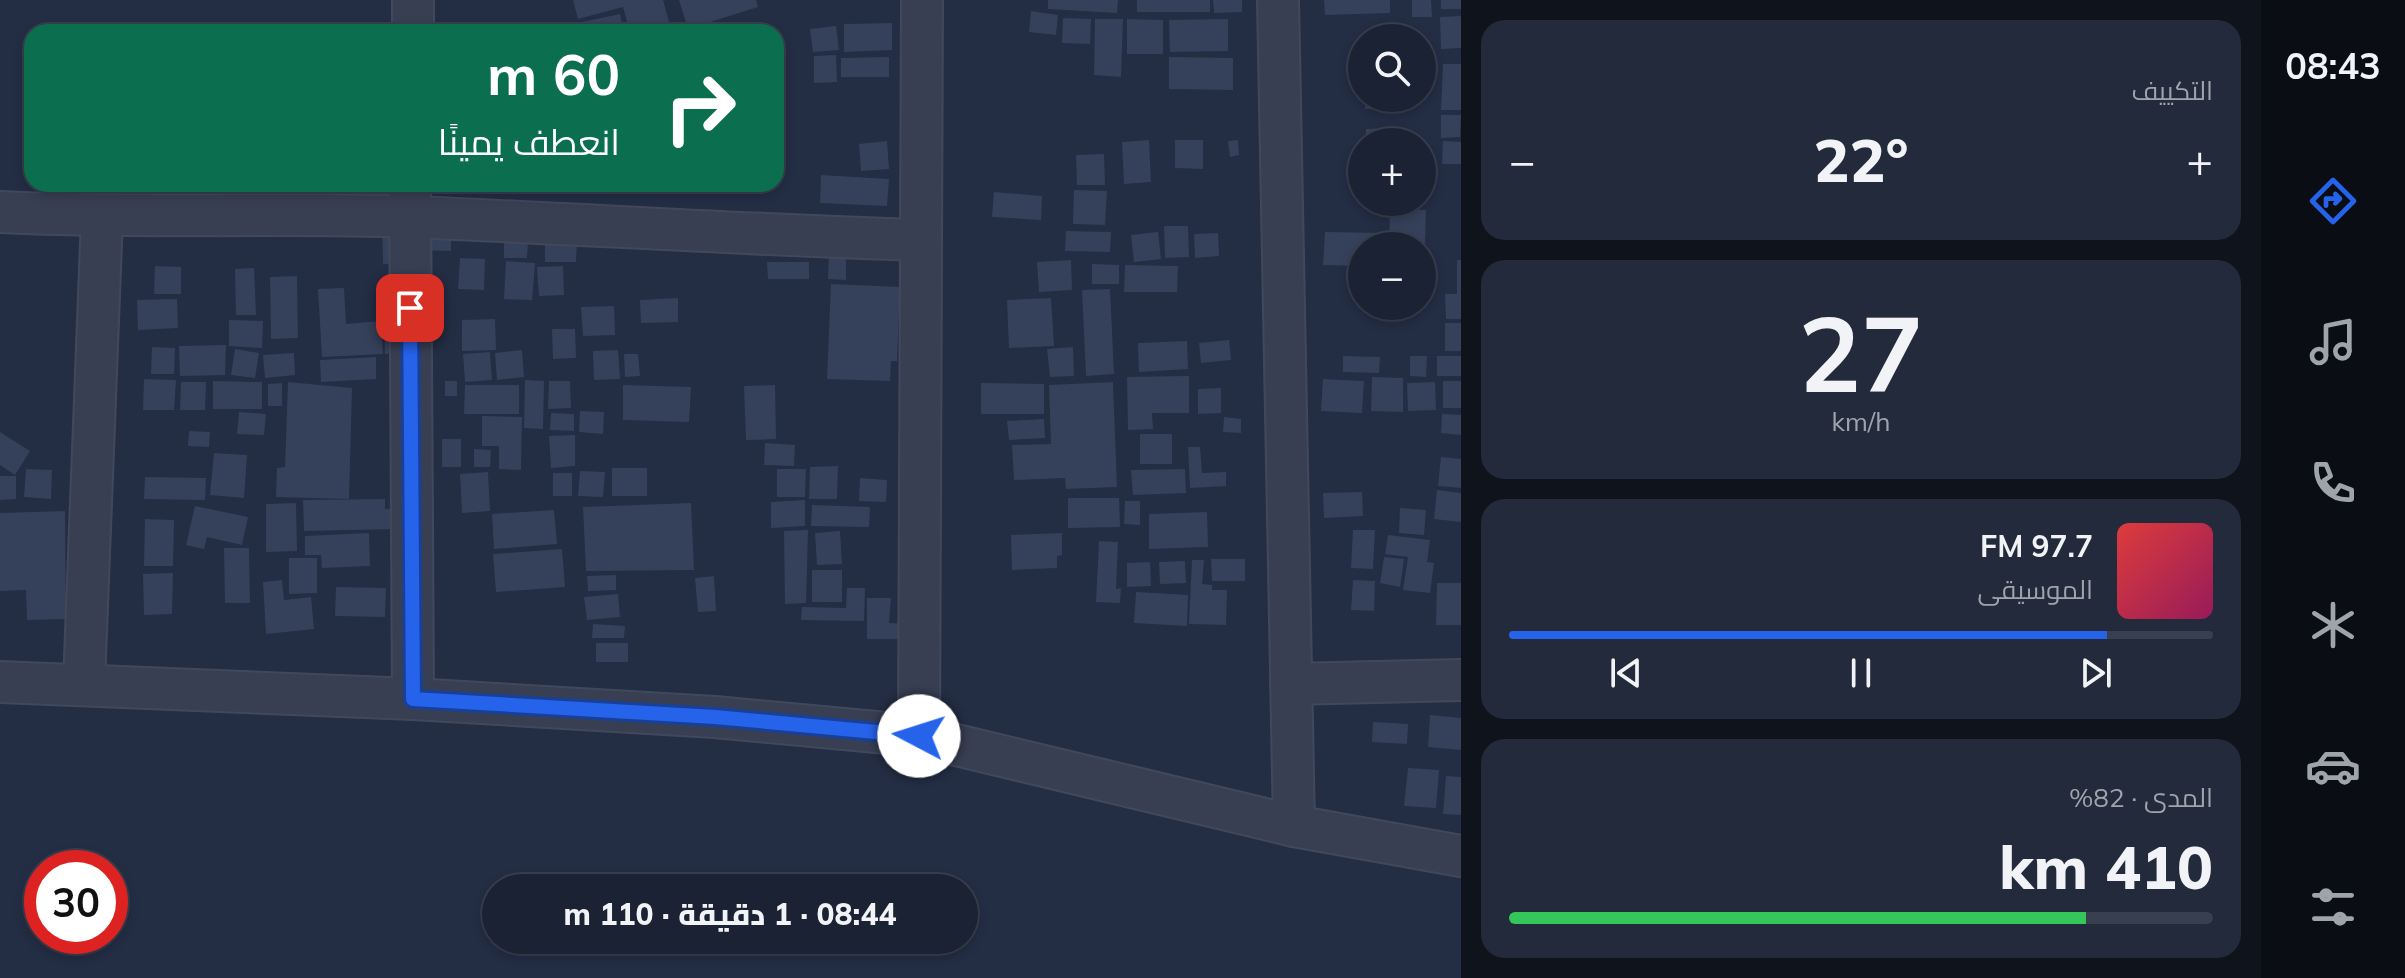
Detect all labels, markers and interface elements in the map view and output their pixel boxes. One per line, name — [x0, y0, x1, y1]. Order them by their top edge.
map controls — [1348, 24, 1436, 320]
button: search — [1348, 24, 1436, 112]
text: 60 m — [487, 39, 620, 109]
text: 08:43 — [2285, 43, 2381, 88]
icon: right — [648, 56, 752, 160]
text: التكييف — [2131, 74, 2213, 107]
text: انعطف يمينًا — [438, 119, 620, 164]
text: 22° — [1813, 122, 1909, 197]
button: + — [1348, 128, 1436, 216]
text: − — [1509, 133, 1535, 188]
text: + — [2187, 133, 2213, 188]
icon: directions — [2305, 173, 2361, 229]
button: − — [1348, 232, 1436, 320]
pin — [376, 274, 444, 342]
icon: arrive — [388, 286, 432, 330]
text: 27 — [1799, 287, 1923, 418]
icon: music — [2305, 314, 2361, 370]
text: km/h — [1832, 405, 1890, 438]
icon: phone — [2305, 455, 2361, 511]
text: 97.7 FM — [1980, 527, 2093, 565]
text: الموسيقى — [1978, 573, 2093, 606]
icon: climate — [2305, 597, 2361, 653]
icon: previous — [1604, 651, 1648, 695]
icon: pause — [1839, 651, 1883, 695]
icon: next — [2074, 651, 2118, 695]
position arrow — [877, 694, 961, 778]
icon: car — [2305, 738, 2361, 794]
text: المدى · 82% — [2069, 781, 2213, 814]
text: 410 km — [1999, 829, 2213, 904]
speed limit sign: 30 — [24, 850, 128, 954]
icon: filters — [2305, 879, 2361, 935]
text: 08:44 · 1 دقيقة · 110 m — [564, 895, 896, 933]

